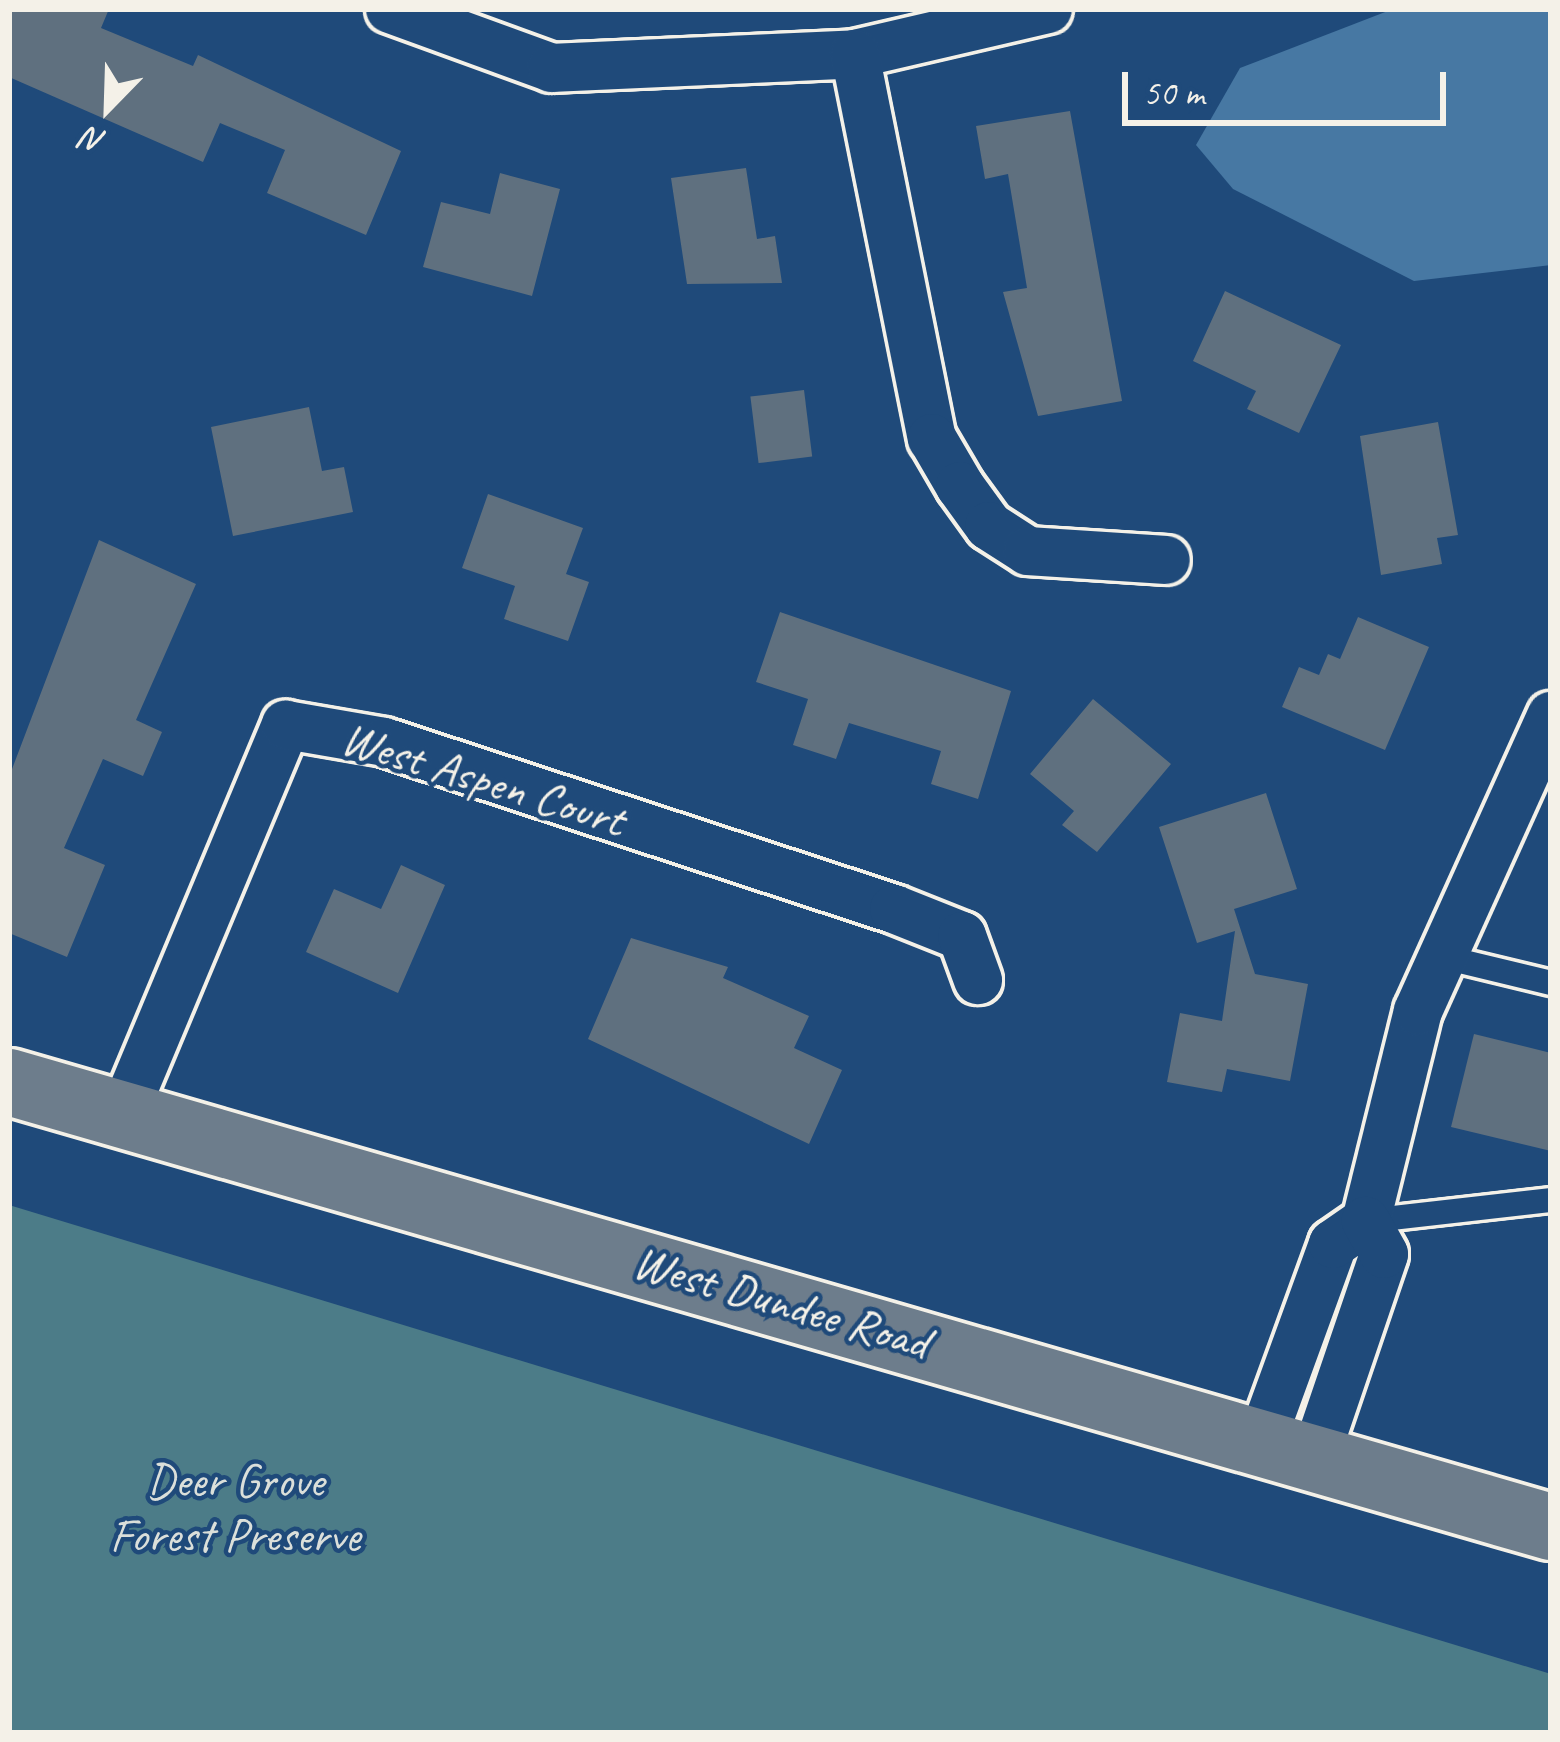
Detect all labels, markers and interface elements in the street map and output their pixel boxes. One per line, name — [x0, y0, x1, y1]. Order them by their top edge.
north arrow — [48, 48, 168, 168]
scale bar — [1128, 48, 1452, 122]
text: 50 m — [1143, 70, 1204, 116]
text: N — [76, 118, 112, 164]
street label: West Aspen Court — [335, 709, 631, 849]
street label: West Dundee Road — [627, 1232, 935, 1372]
park label: Deer Grove Forest Preserve — [110, 1451, 360, 1564]

